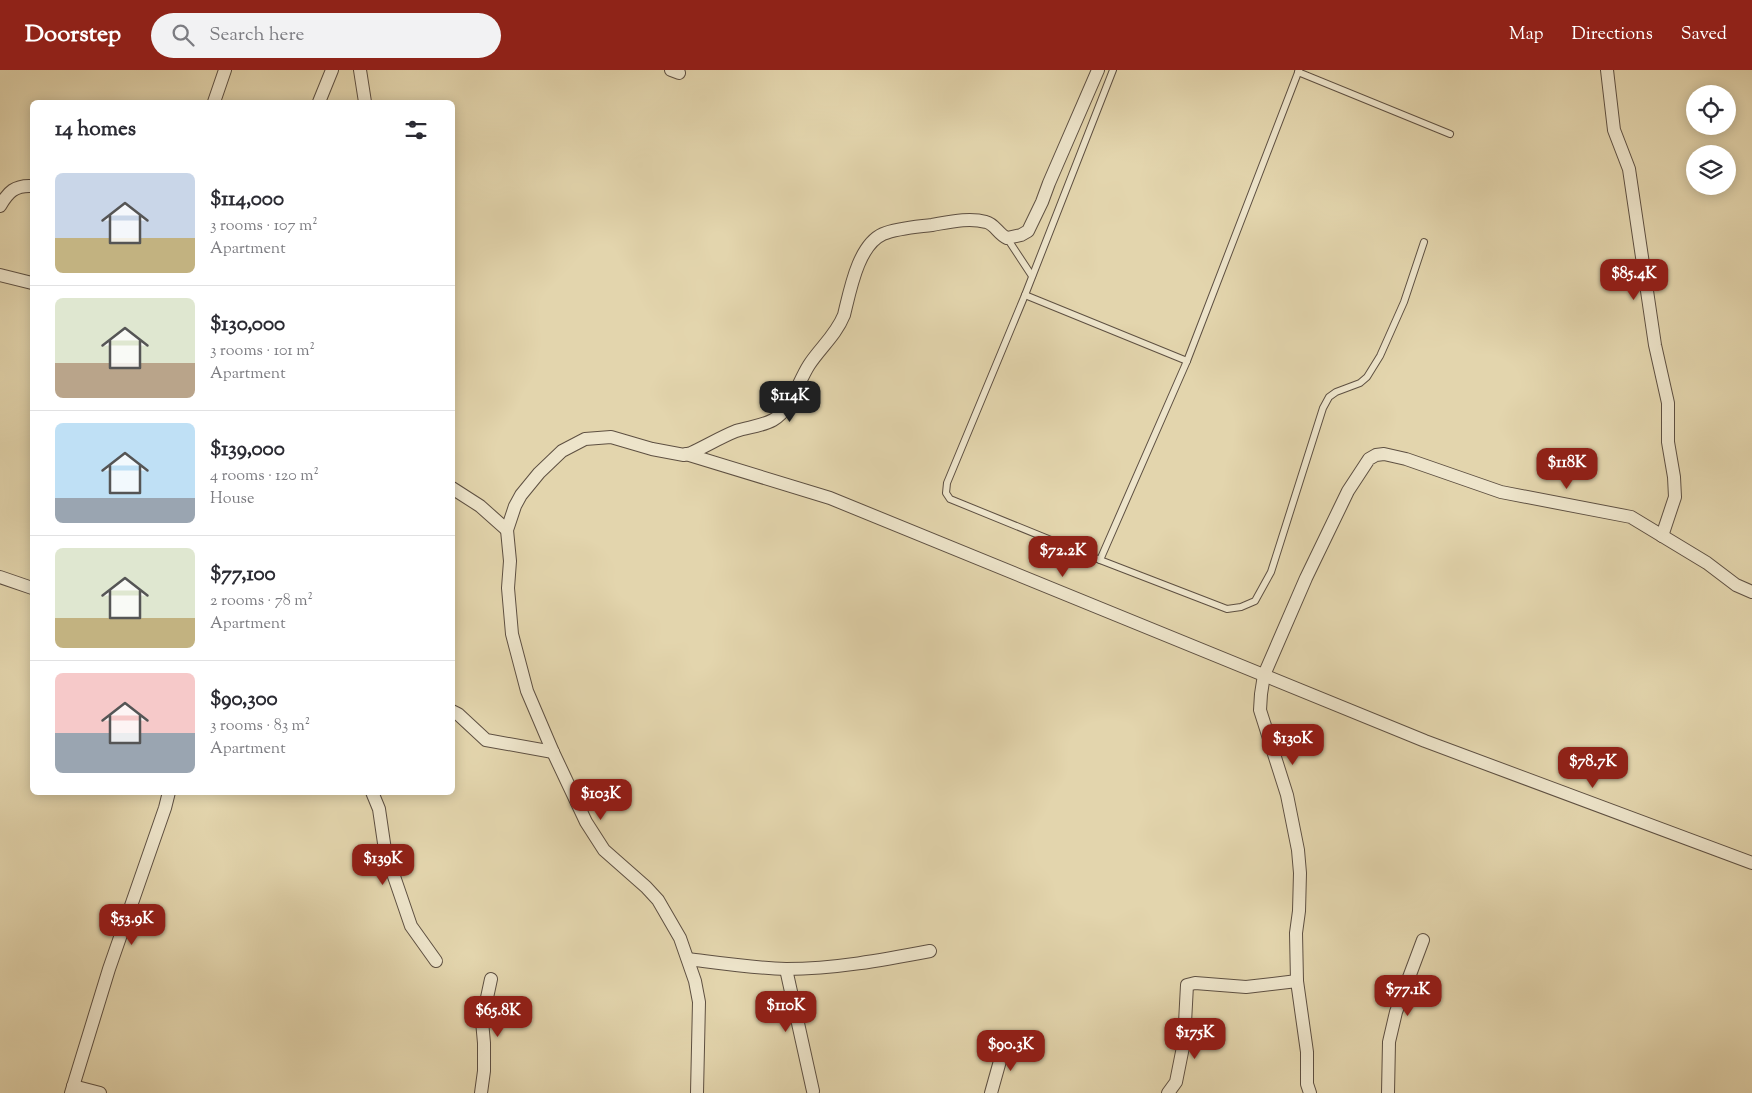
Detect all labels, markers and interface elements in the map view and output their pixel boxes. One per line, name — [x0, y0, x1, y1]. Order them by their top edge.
search box — [151, 13, 501, 58]
text: Doorstep — [25, 18, 121, 52]
icon: search — [169, 21, 197, 49]
text: Search here — [209, 22, 304, 49]
text: Map — [1509, 22, 1544, 48]
text: Directions — [1572, 22, 1653, 48]
text: Saved — [1681, 22, 1727, 48]
map controls — [1686, 85, 1736, 195]
button: locate — [1686, 85, 1736, 135]
text: 14 homes — [55, 115, 136, 145]
icon: filters — [402, 116, 430, 144]
button: layers — [1686, 145, 1736, 195]
text: $114,000 — [210, 185, 284, 215]
icon: home — [95, 193, 155, 253]
text: 3 rooms · 107 m² — [210, 215, 318, 238]
text: Apartment — [210, 238, 286, 261]
pin: $85.4K — [1593, 258, 1675, 301]
text: $85.4K — [1611, 263, 1657, 286]
text: $130,000 — [210, 310, 285, 340]
icon: home — [95, 318, 155, 378]
text: 3 rooms · 101 m² — [210, 340, 315, 363]
text: Apartment — [210, 363, 286, 386]
pin: $114K — [755, 380, 825, 423]
text: $114K — [770, 385, 810, 408]
text: $139,000 — [210, 435, 285, 465]
icon: home — [95, 443, 155, 503]
pin: $118K — [1532, 448, 1602, 490]
text: $118K — [1548, 452, 1587, 475]
text: 4 rooms · 120 m² — [210, 465, 319, 488]
text: House — [210, 488, 254, 511]
pin: $72.2K — [1022, 536, 1104, 578]
text: $72.2K — [1040, 540, 1086, 563]
text: $77,100 — [210, 560, 276, 590]
icon: home — [95, 568, 155, 628]
text: 2 rooms · 78 m² — [210, 590, 313, 613]
text: Apartment — [210, 613, 286, 636]
text: $90,300 — [210, 685, 278, 715]
icon: home — [95, 693, 155, 753]
text: 3 rooms · 83 m² — [210, 715, 310, 738]
pin: $130K — [1258, 724, 1328, 766]
text: $130K — [1273, 728, 1313, 751]
text: Apartment — [210, 738, 286, 761]
pin: $78.7K — [1552, 746, 1634, 789]
text: $78.7K — [1569, 751, 1617, 774]
pin: $103K — [566, 778, 636, 821]
text: $103K — [581, 783, 621, 806]
pin: $139K — [348, 844, 418, 886]
text: $139K — [363, 848, 403, 871]
pin: $53.9K — [91, 904, 173, 946]
text: $53.9K — [110, 908, 154, 931]
pin: $77.1K — [1367, 974, 1449, 1017]
text: $77.1K — [1386, 979, 1430, 1002]
pin: $110K — [751, 990, 821, 1033]
text: $110K — [766, 995, 806, 1018]
pin: $65.8K — [457, 996, 539, 1038]
text: $65.8K — [475, 1000, 521, 1023]
pin: $175K — [1160, 1018, 1230, 1060]
text: $175K — [1175, 1022, 1215, 1045]
pin: $90.3K — [970, 1030, 1052, 1072]
text: $90.3K — [988, 1034, 1034, 1057]

